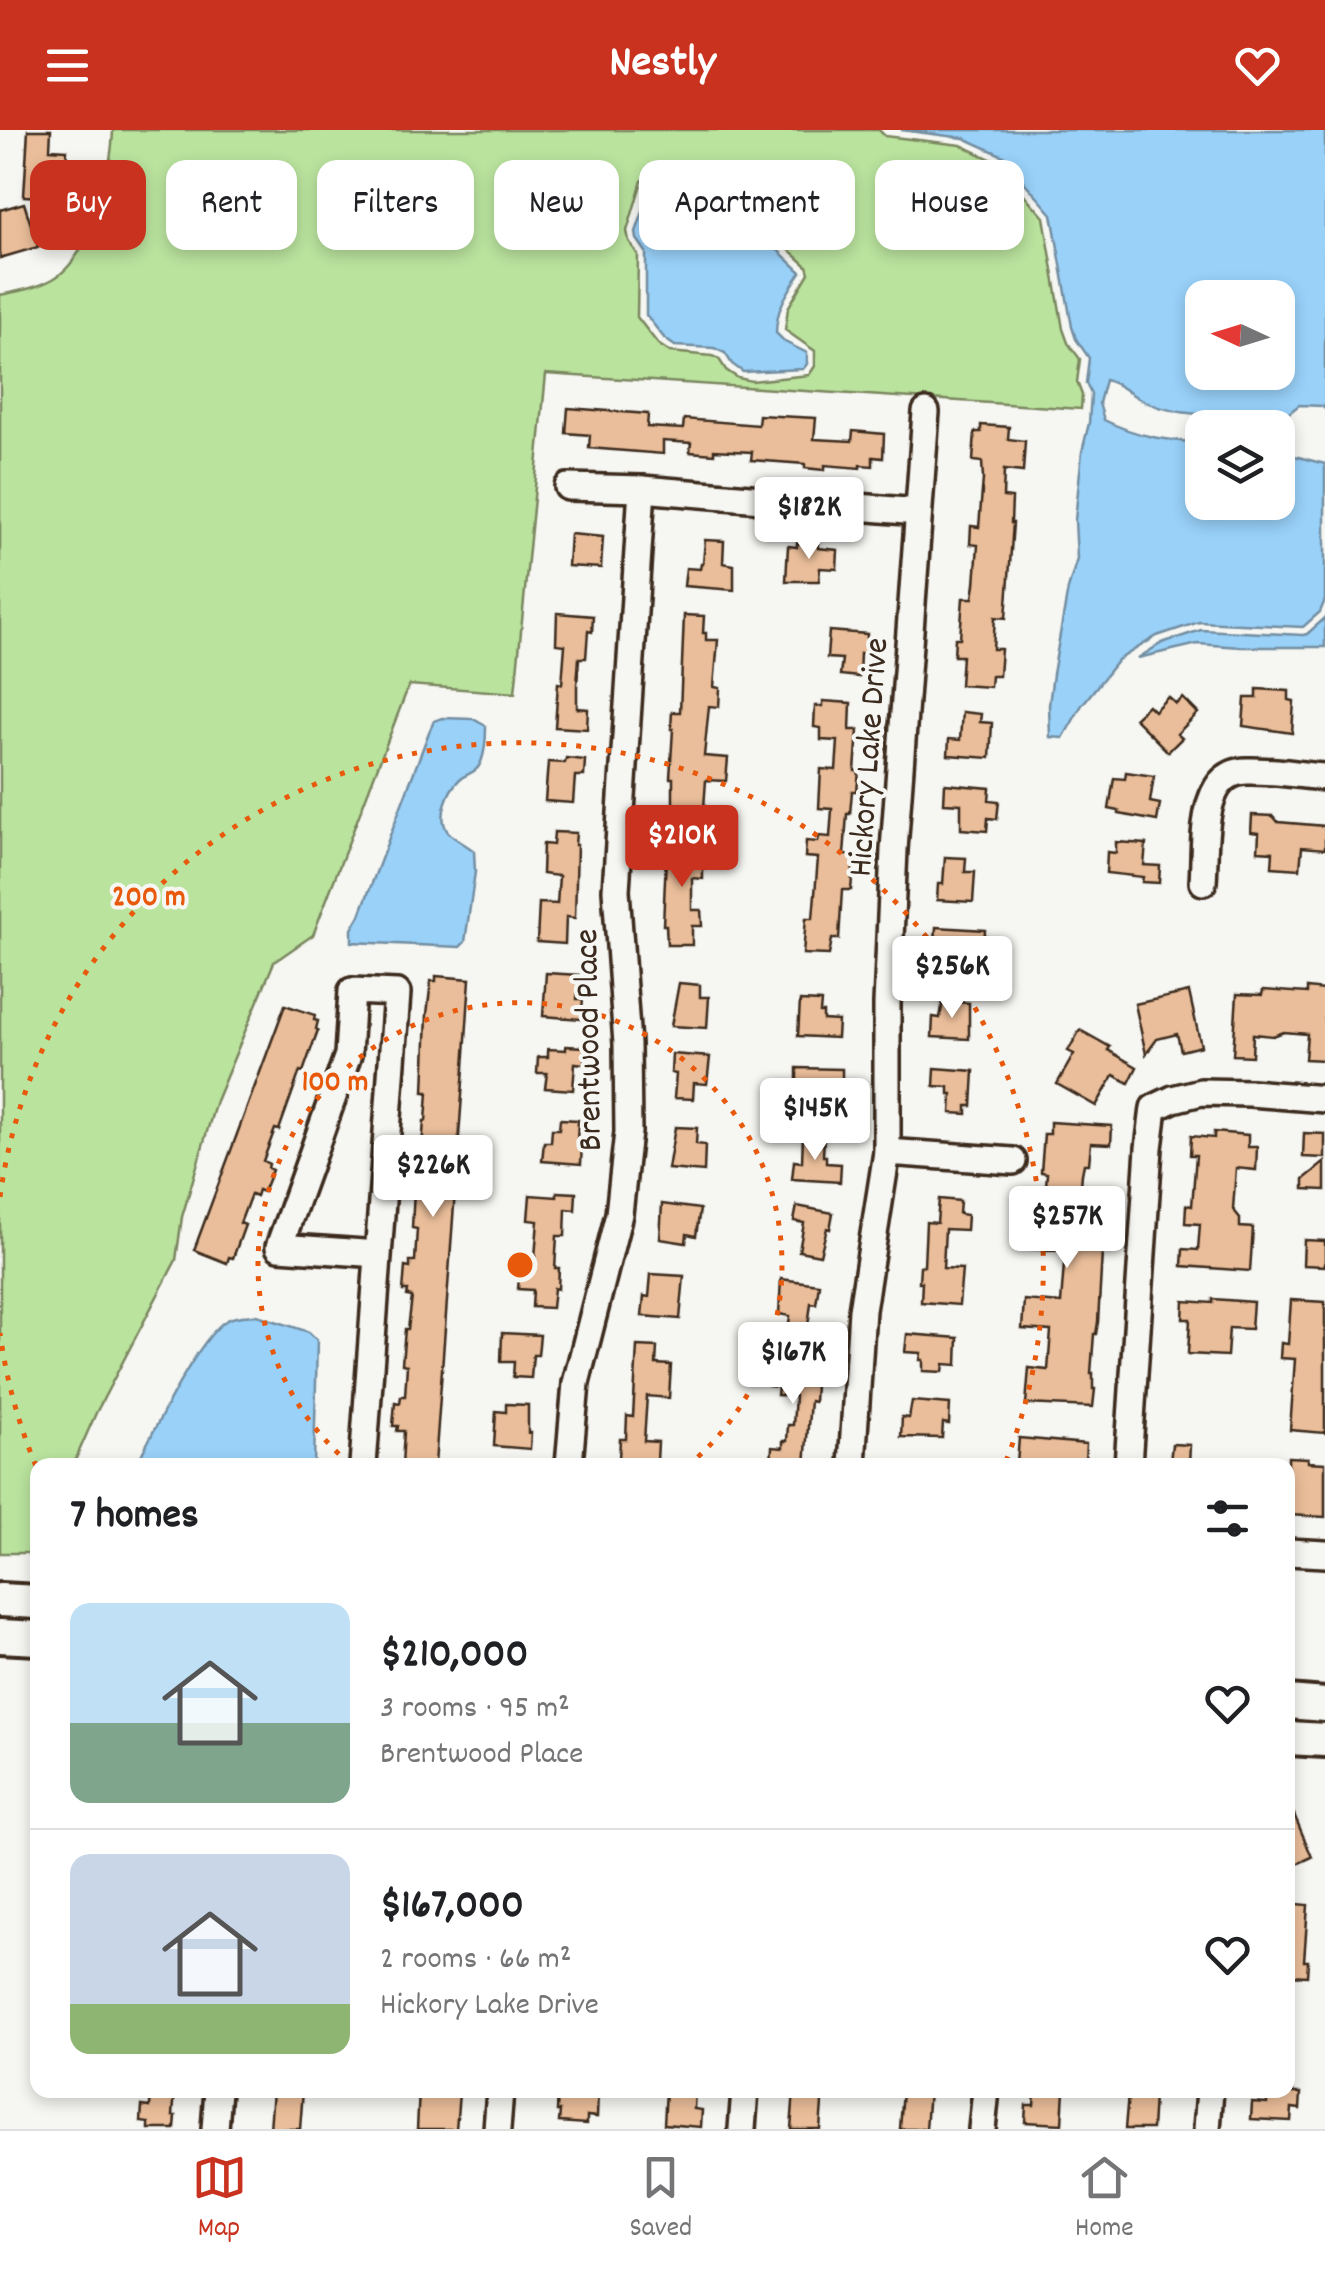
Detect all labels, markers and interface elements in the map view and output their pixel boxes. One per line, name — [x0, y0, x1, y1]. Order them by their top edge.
text: Nestly — [609, 33, 716, 97]
icon: menu — [40, 38, 95, 93]
icon: heart — [1230, 38, 1285, 93]
chip: Buy — [30, 160, 146, 250]
chip: Rent — [166, 160, 297, 250]
chip: Filters — [317, 160, 474, 250]
chip: New — [494, 160, 619, 250]
chip: Apartment — [639, 160, 855, 250]
chip: House — [875, 160, 1024, 250]
north arrow — [1185, 280, 1295, 390]
map controls — [1185, 280, 1295, 520]
button: layers — [1185, 410, 1295, 520]
pin: $182K — [739, 477, 879, 562]
text: $182K — [777, 486, 841, 532]
street label: Hickory Lake Drive — [838, 636, 904, 879]
pin: $210K — [612, 805, 752, 890]
text: $210K — [647, 814, 717, 860]
text: 200 m — [112, 878, 186, 921]
street label: Brentwood Place — [564, 928, 618, 1151]
pin: $256K — [882, 936, 1022, 1021]
text: $256K — [914, 945, 990, 991]
text: 100 m — [302, 1063, 368, 1106]
pin: $145K — [745, 1078, 885, 1163]
text: $145K — [782, 1087, 848, 1133]
pin: $226K — [363, 1135, 503, 1220]
text: $226K — [396, 1144, 470, 1190]
pin: $257K — [997, 1186, 1137, 1271]
text: $257K — [1031, 1195, 1103, 1241]
centre of rings — [502, 1247, 538, 1283]
pin: $167K — [723, 1322, 863, 1407]
text: $167K — [760, 1331, 826, 1377]
text: 7 homes — [70, 1488, 199, 1548]
icon: filters — [1200, 1491, 1255, 1546]
text: $210,000 — [380, 1627, 528, 1687]
icon: home — [150, 1643, 270, 1763]
icon: heart — [1200, 1676, 1255, 1731]
text: 3 rooms · 95 m² — [380, 1687, 570, 1733]
text: Brentwood Place — [380, 1733, 583, 1779]
text: $167,000 — [380, 1878, 524, 1938]
icon: home — [150, 1894, 270, 2014]
icon: heart — [1200, 1927, 1255, 1982]
text: 2 rooms · 66 m² — [380, 1938, 571, 1984]
text: Hickory Lake Drive — [380, 1984, 599, 2030]
tab: Map — [192, 2150, 247, 2250]
tab: Saved — [630, 2150, 692, 2250]
tab: Home — [1075, 2150, 1133, 2250]

